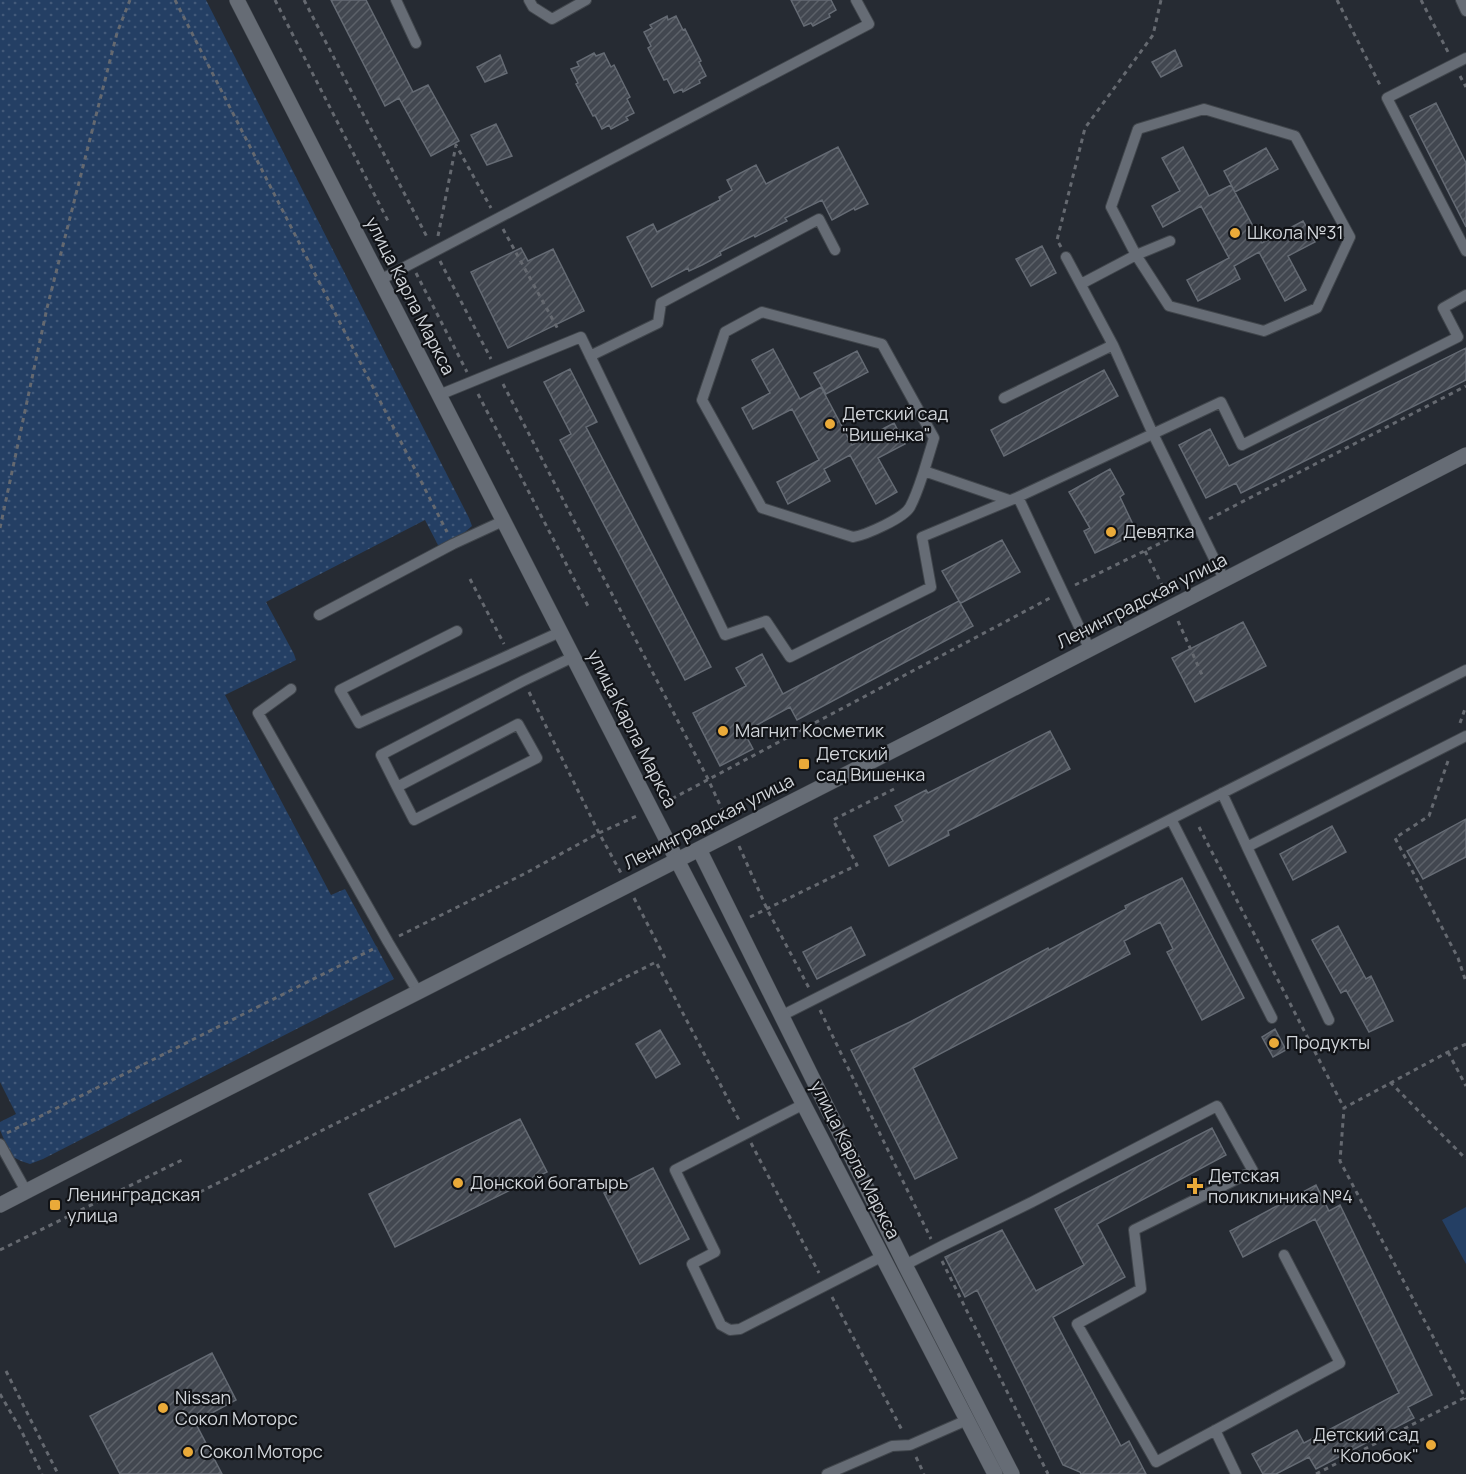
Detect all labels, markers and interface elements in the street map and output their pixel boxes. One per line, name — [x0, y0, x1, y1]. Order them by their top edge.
street label: улица Карла Маркса — [361, 212, 461, 379]
place label: Школа №31 — [1247, 220, 1344, 244]
marker: Школа №31 — [1228, 226, 1242, 240]
place label: Детский сад "Вишенка" — [842, 401, 948, 446]
marker: Детский сад "Вишенка" — [823, 417, 837, 431]
place label: Девятка — [1123, 519, 1194, 543]
marker: Девятка — [1104, 525, 1118, 539]
street label: Ленинградская улица — [1052, 547, 1231, 653]
street label: улица Карла Маркса — [583, 645, 683, 812]
place label: Магнит Косметик — [735, 718, 885, 742]
marker: Магнит Косметик — [716, 724, 730, 738]
place label: Детский сад Вишенка — [816, 741, 925, 786]
marker: Детский сад Вишенка — [797, 757, 811, 771]
street label: Ленинградская улица — [619, 768, 798, 874]
place label: Продукты — [1286, 1030, 1370, 1054]
marker: Продукты — [1267, 1036, 1281, 1050]
street label: улица Карла Маркса — [806, 1076, 906, 1243]
place label: Детская поликлиника №4 — [1208, 1163, 1353, 1208]
place label: Донской богатырь — [470, 1170, 628, 1194]
marker: Донской богатырь — [451, 1176, 465, 1190]
marker: Детская поликлиника №4 — [1186, 1177, 1204, 1195]
place label: Ленинградская улица — [67, 1182, 200, 1227]
marker: Ленинградская улица — [48, 1198, 62, 1212]
place label: Nissan Сокол Моторс — [175, 1385, 298, 1430]
marker: Nissan Сокол Моторс — [156, 1401, 170, 1415]
place label: Детский сад "Колобок" — [1313, 1422, 1419, 1467]
marker: Детский сад "Колобок" — [1424, 1438, 1438, 1452]
place label: Сокол Моторс — [200, 1439, 323, 1463]
marker: Сокол Моторс — [181, 1445, 195, 1459]

